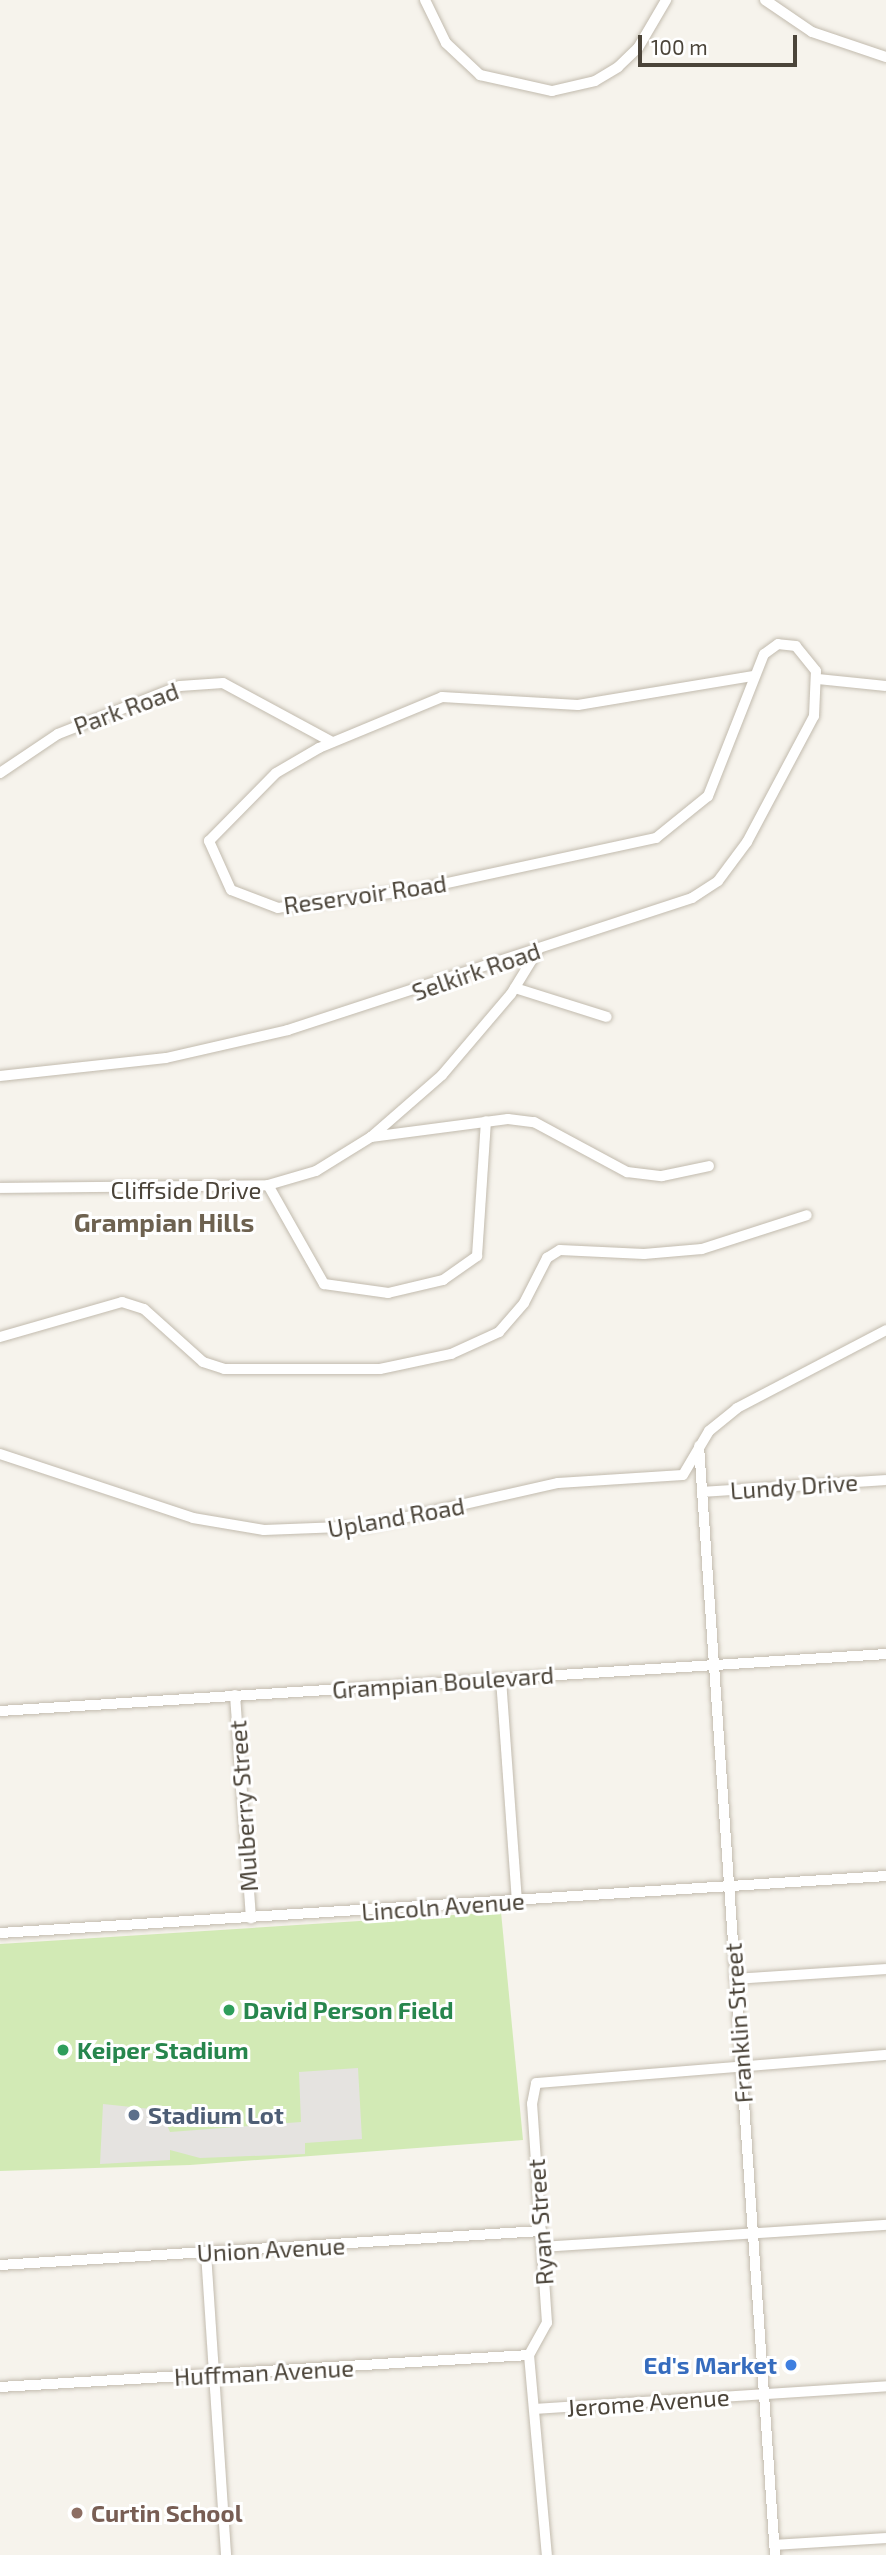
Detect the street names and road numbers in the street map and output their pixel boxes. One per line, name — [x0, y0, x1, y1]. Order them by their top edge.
street label: Park Road — [70, 676, 182, 740]
street label: Reservoir Road — [281, 868, 449, 920]
street label: Selkirk Road — [408, 936, 544, 1006]
street label: Cliffside Drive — [111, 1176, 261, 1204]
street label: Lundy Drive — [729, 1467, 859, 1505]
street label: Upland Road — [325, 1491, 467, 1543]
street label: Grampian Boulevard — [331, 1660, 555, 1704]
street label: Mulberry Street — [223, 1719, 263, 1893]
street label: Lincoln Avenue — [360, 1886, 526, 1926]
street label: Franklin Street — [718, 1942, 758, 2104]
street label: Ryan Street — [521, 2158, 559, 2286]
street label: Union Avenue — [196, 2231, 346, 2267]
street label: Huffman Avenue — [173, 2353, 355, 2391]
street label: Jerome Avenue — [565, 2382, 731, 2422]

